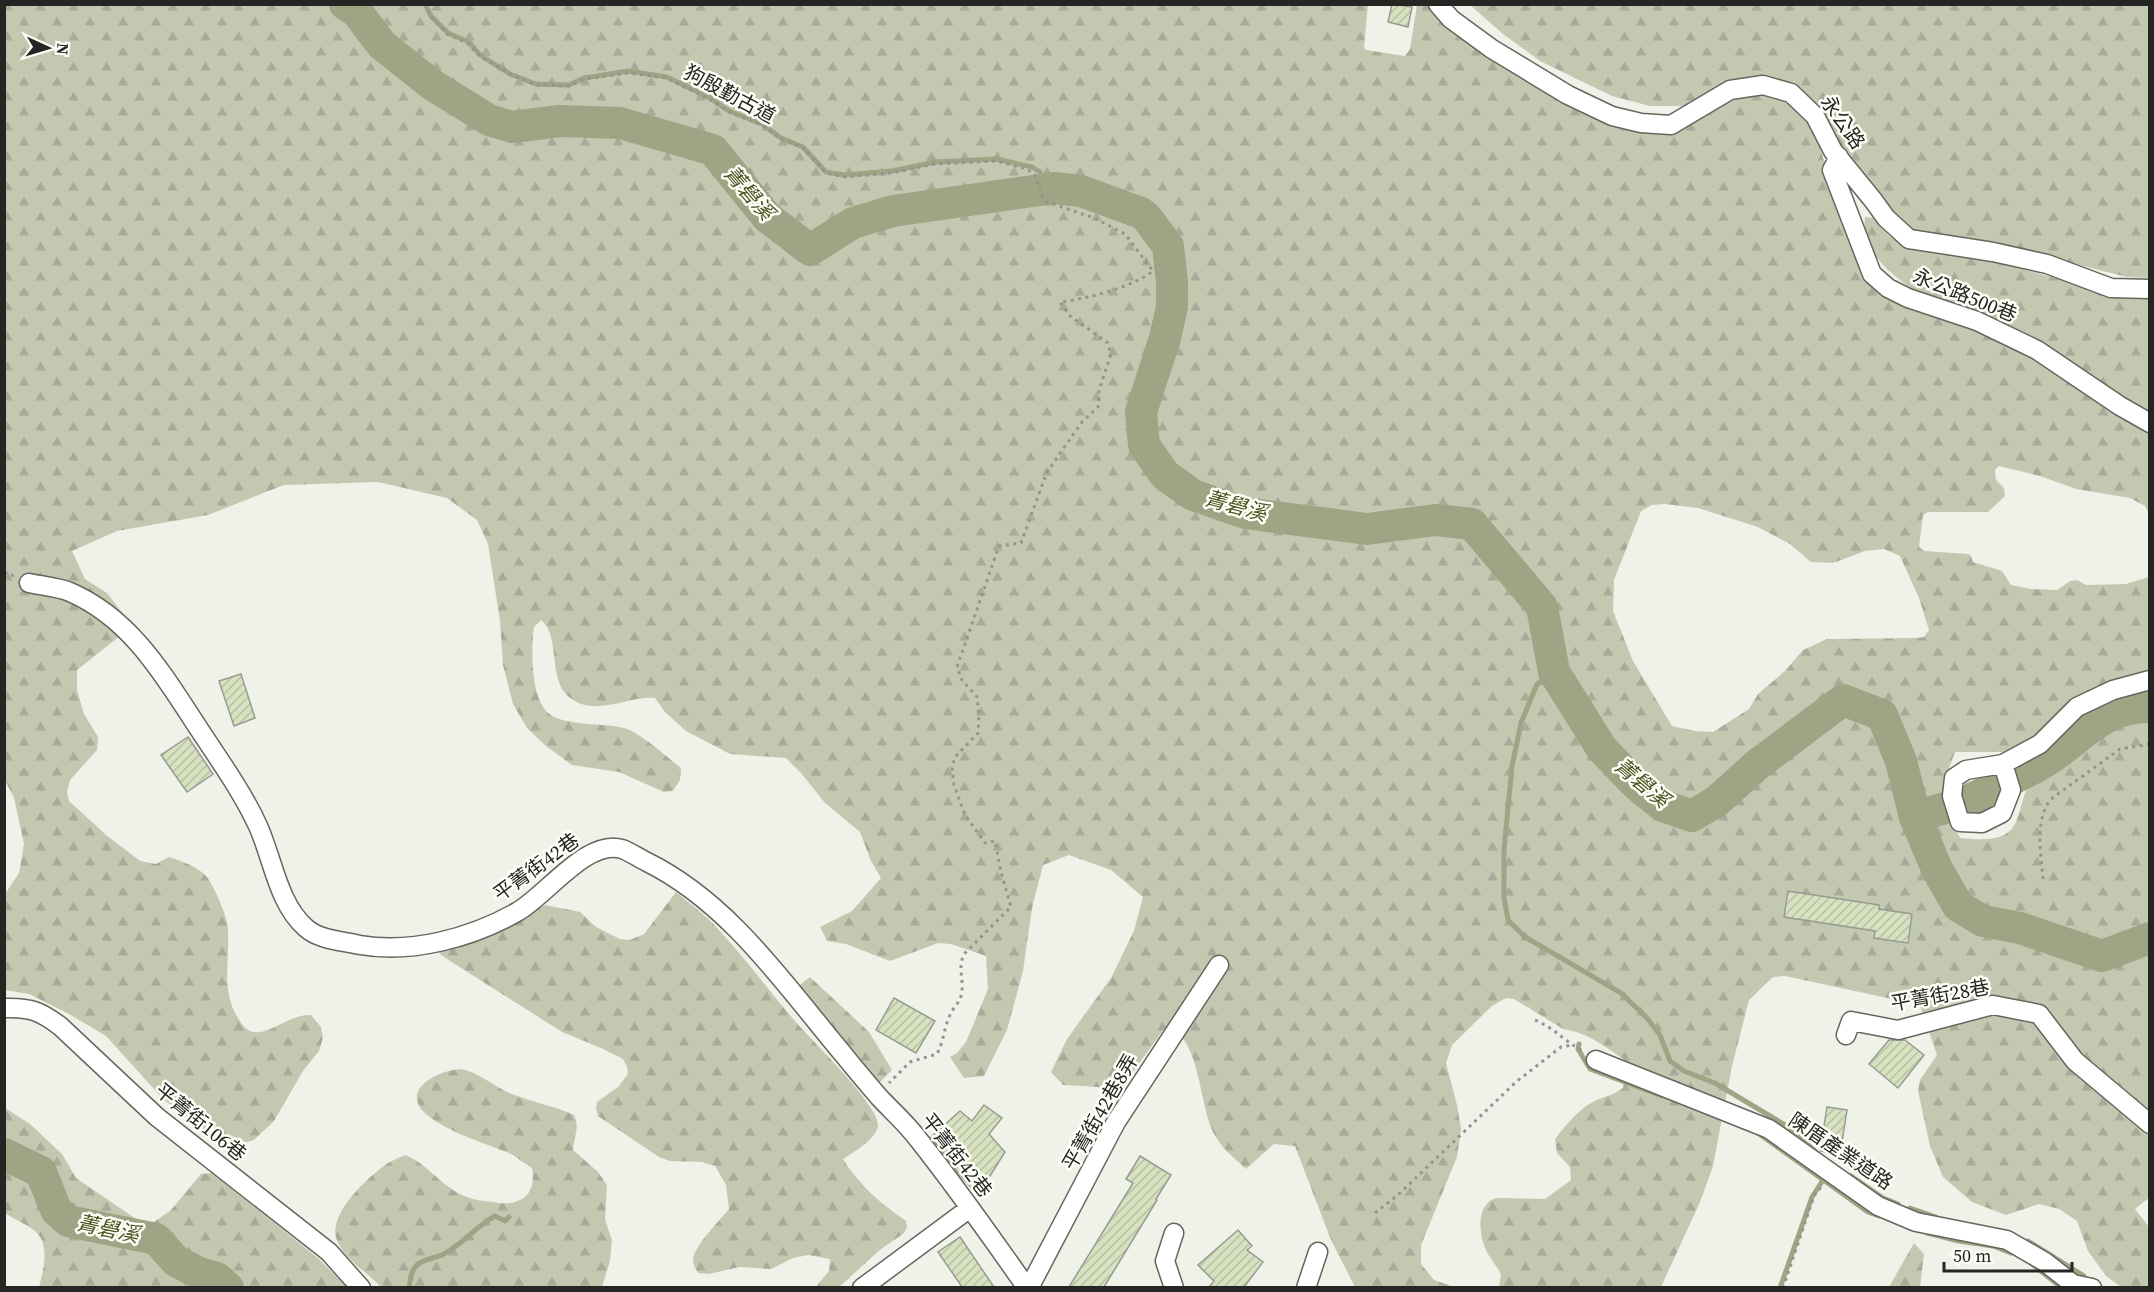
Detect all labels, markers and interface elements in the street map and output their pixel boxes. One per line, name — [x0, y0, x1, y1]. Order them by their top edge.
north arrow — [18, 18, 78, 78]
text: N — [52, 42, 74, 56]
street label: 狗殷勤古道 — [679, 58, 781, 130]
street label: 永公路 — [1814, 89, 1872, 155]
water label: 菁礐溪 — [718, 159, 783, 228]
street label: 永公路500巷 — [1909, 261, 2021, 329]
water label: 菁礐溪 — [1202, 483, 1273, 528]
water label: 菁礐溪 — [1609, 751, 1678, 816]
street label: 平菁街42巷 — [487, 826, 585, 908]
street label: 平菁街28巷 — [1888, 973, 1992, 1017]
street label: 平菁街42巷8弄 — [1055, 1049, 1145, 1175]
street label: 平菁街106巷 — [149, 1077, 253, 1167]
street label: 陳厝產業道路 — [1783, 1106, 1899, 1196]
street label: 平菁街42巷 — [915, 1107, 999, 1203]
water label: 菁礐溪 — [74, 1208, 145, 1250]
scale bar — [1944, 1235, 2072, 1273]
text: 50 m — [1953, 1243, 1991, 1268]

